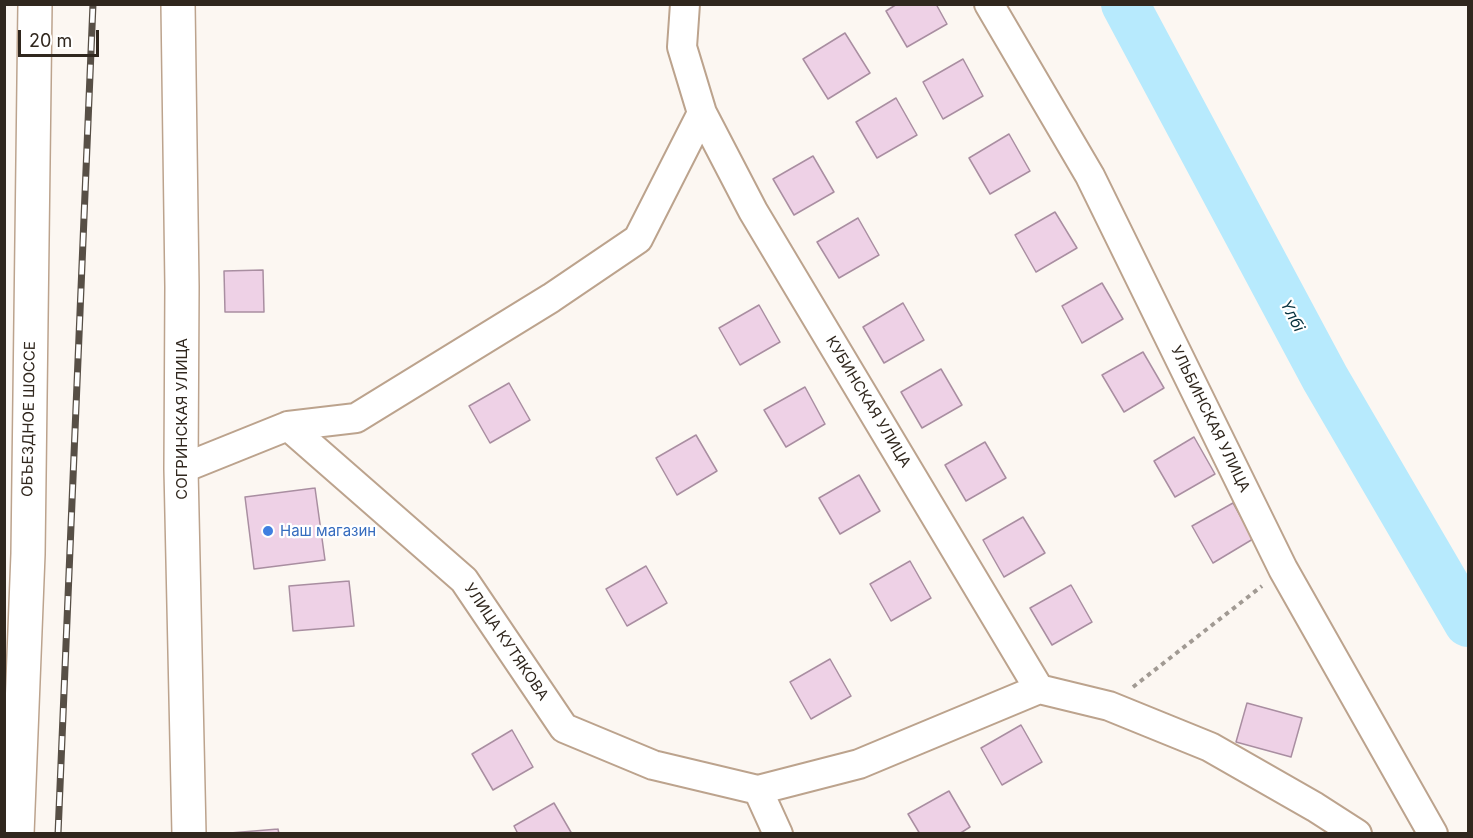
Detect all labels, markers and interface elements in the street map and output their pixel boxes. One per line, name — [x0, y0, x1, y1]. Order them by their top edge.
scale bar — [21, 18, 102, 56]
text: 20 m — [29, 30, 72, 51]
water label: Үлбі — [1276, 297, 1308, 335]
street label: КУБИНСКАЯ УЛИЦА — [822, 333, 914, 471]
street label: СОГРИНСКАЯ УЛИЦА — [173, 338, 191, 500]
street label: ОБЪЕЗДНОЕ ШОССЕ — [19, 341, 39, 497]
street label: УЛЬБИНСКАЯ УЛИЦА — [1167, 343, 1253, 495]
place label: Наш магазин — [280, 522, 376, 540]
marker: Наш магазин — [261, 524, 275, 538]
street label: УЛИЦА КУТЯКОВА — [460, 580, 552, 704]

